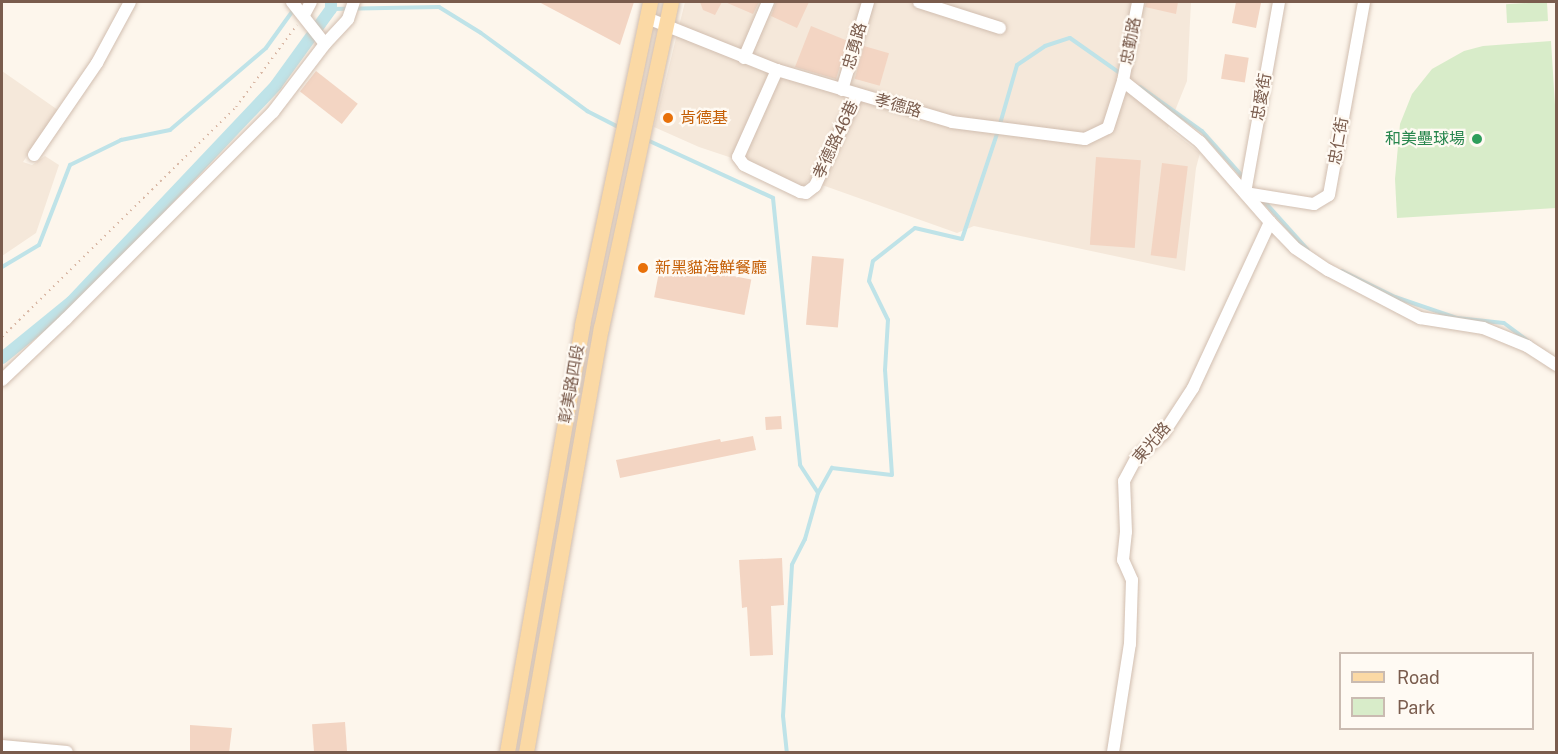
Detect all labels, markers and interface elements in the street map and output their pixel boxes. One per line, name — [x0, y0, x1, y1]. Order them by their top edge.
street label: 忠勤路 — [1117, 16, 1145, 66]
street label: 忠勇路 — [839, 20, 871, 72]
street label: 忠愛街 — [1248, 72, 1276, 122]
street label: 孝德路 — [872, 90, 924, 122]
street label: 孝德路46巷 — [810, 98, 862, 182]
place label: 肯德基 — [680, 108, 728, 128]
marker: 肯德基 — [661, 111, 675, 125]
street label: 忠仁街 — [1325, 116, 1353, 166]
place label: 和美壘球場 — [1385, 129, 1465, 149]
marker: 和美壘球場 — [1470, 132, 1484, 146]
place label: 新黑貓海鮮餐廳 — [655, 258, 767, 278]
marker: 新黑貓海鮮餐廳 — [636, 261, 650, 275]
street label: 彰美路四段 — [556, 343, 588, 425]
street label: 東光路 — [1129, 419, 1175, 467]
legend — [1339, 652, 1534, 730]
text: Road — [1397, 667, 1440, 688]
text: Park — [1397, 697, 1435, 718]

